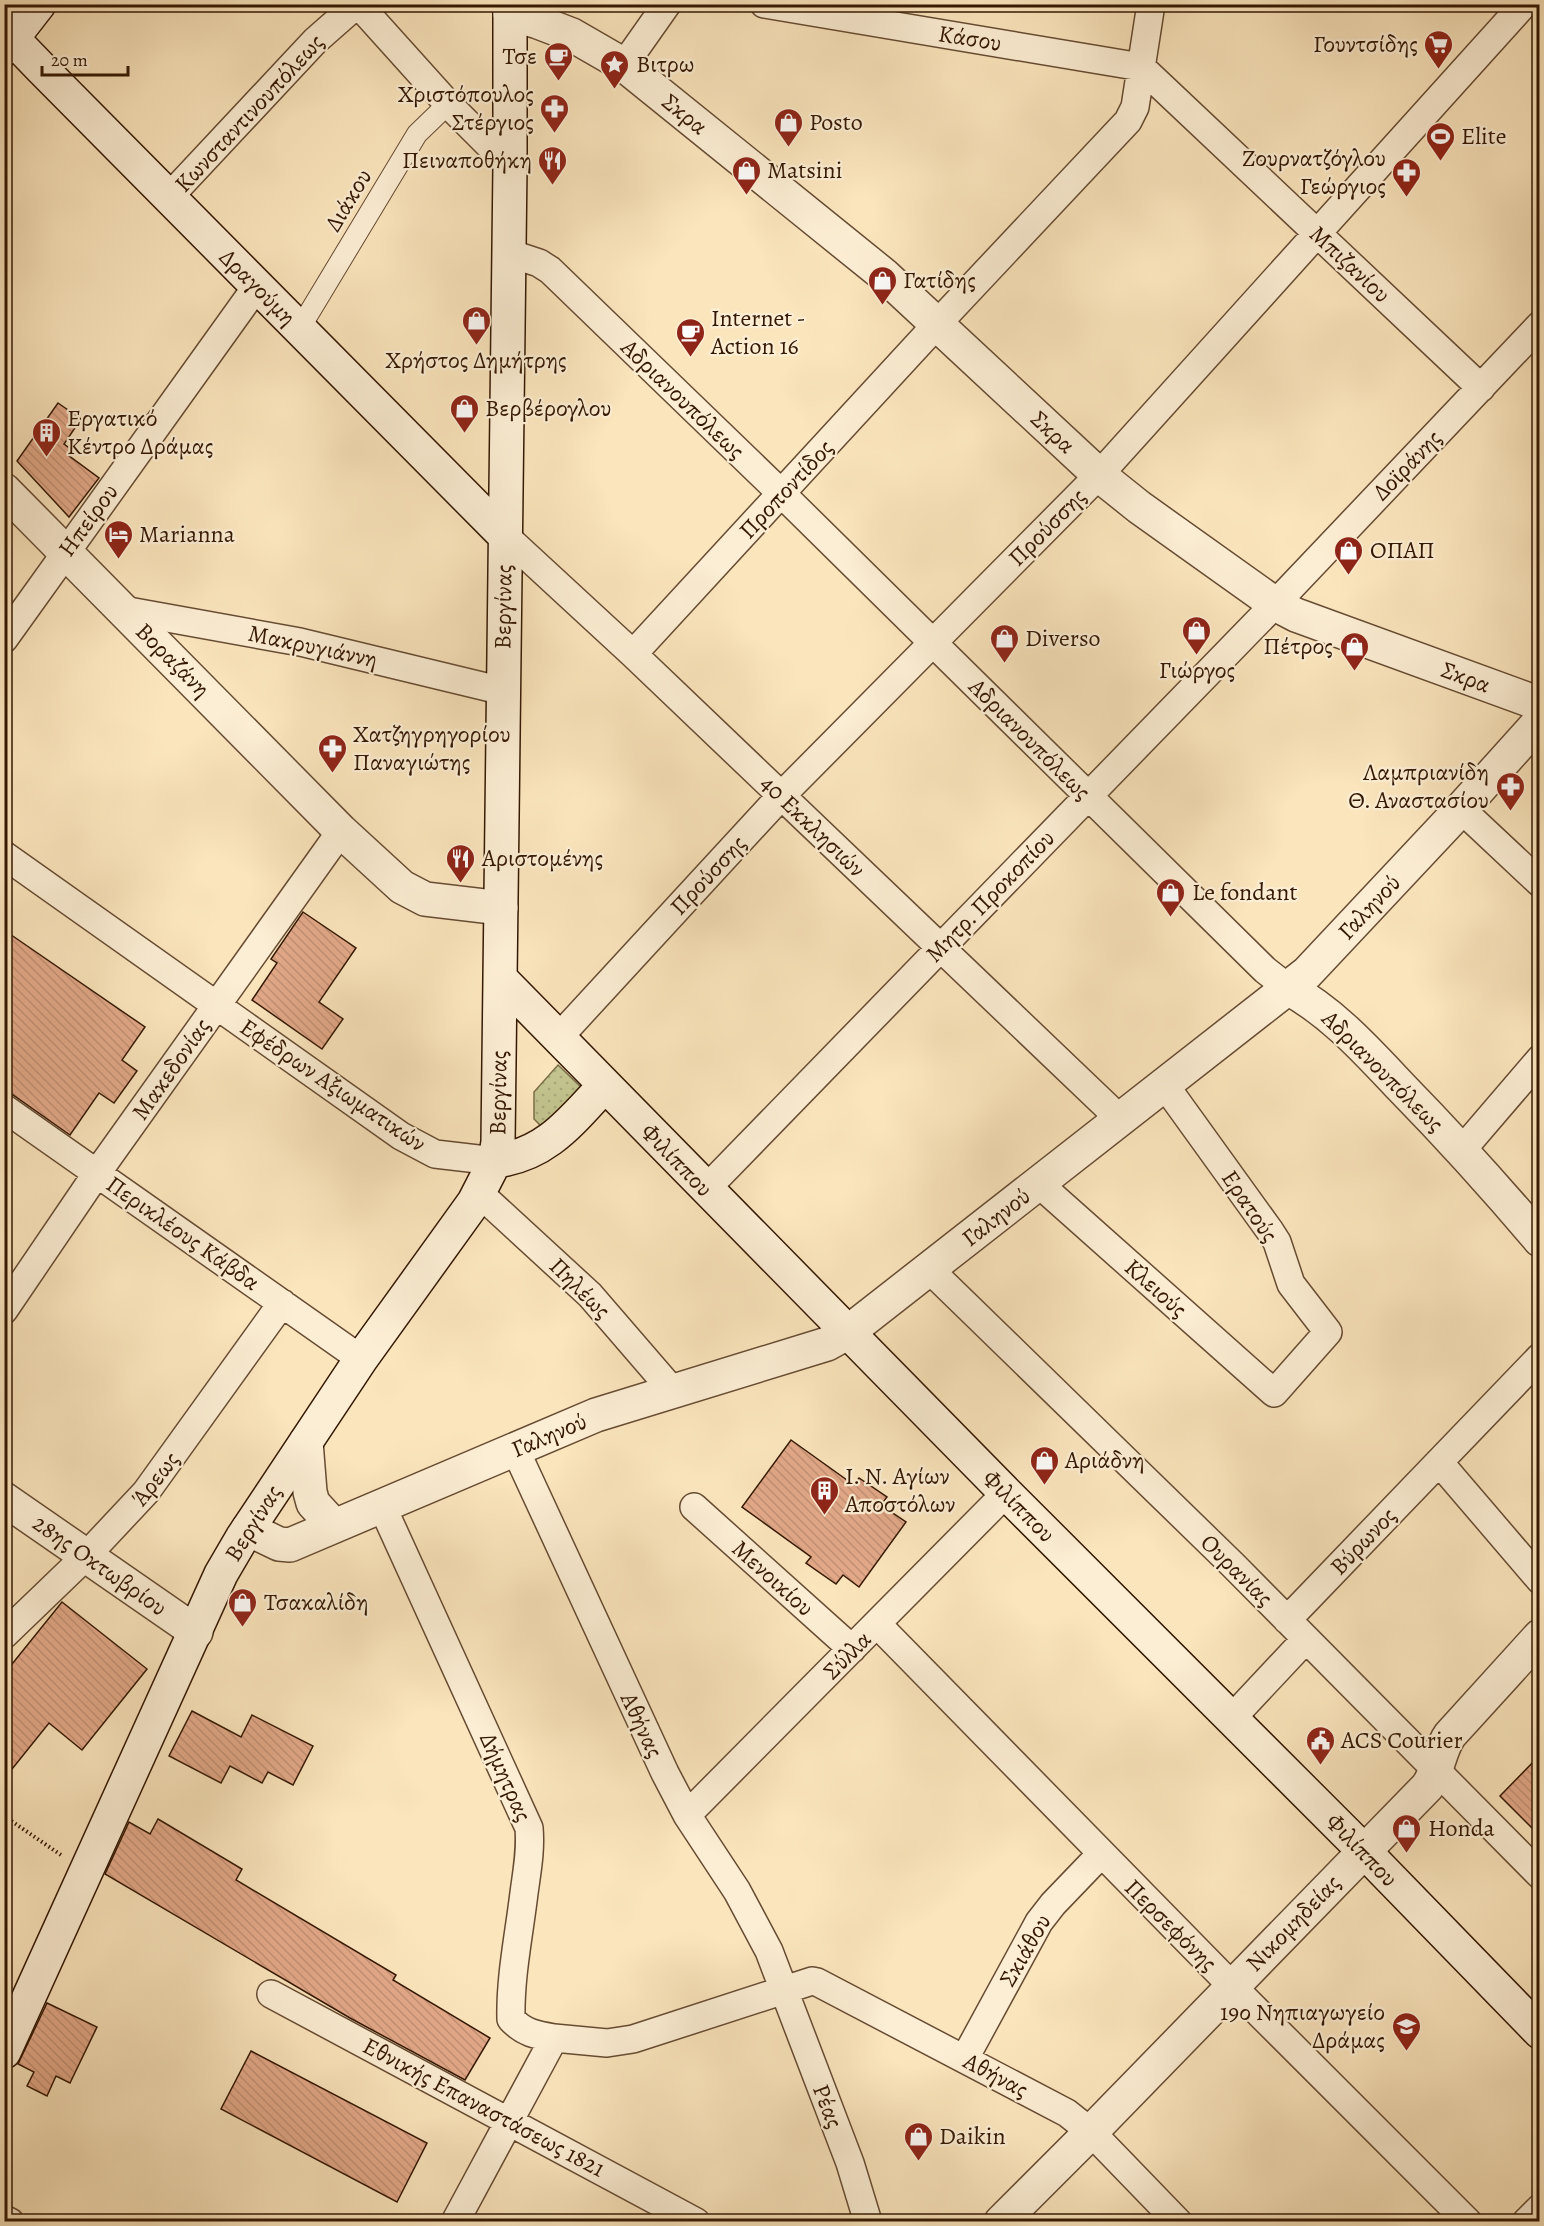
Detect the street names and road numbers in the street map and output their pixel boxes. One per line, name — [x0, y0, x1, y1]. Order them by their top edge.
street label: Κάσου — [936, 17, 1004, 59]
street label: Κωνσταντινουπόλεως — [167, 27, 331, 199]
street label: Σκρα — [655, 86, 715, 142]
street label: Διάκου — [317, 163, 379, 237]
street label: Μπιζανίου — [1302, 218, 1398, 310]
street label: Δραγούμη — [212, 241, 304, 333]
street label: Αδριανουπόλεως — [613, 331, 752, 466]
street label: Σκρα — [1024, 403, 1082, 461]
street label: Δοϊράνης — [1365, 423, 1449, 507]
street label: Προποντίδος — [732, 432, 840, 546]
street label: Ηπείρου — [51, 477, 125, 563]
street label: Προύσσης — [1001, 481, 1093, 573]
street label: Βεργίνας — [486, 564, 520, 650]
street label: Βοραζάνη — [129, 616, 217, 704]
street label: Μακρυγιάννη — [245, 617, 381, 675]
street label: Σκρα — [1437, 653, 1495, 701]
street label: Αδριανουπόλεως — [961, 670, 1098, 807]
street label: 40 Εκκλησιών — [753, 768, 873, 884]
street label: Μητρ. Προκοπίου — [918, 823, 1062, 969]
street label: Προύσσης — [663, 828, 753, 922]
street label: Γαληνού — [1330, 867, 1408, 947]
street label: Αδριανουπόλεως — [1314, 1002, 1451, 1139]
street label: Εφέδρων Αξιωματικών — [234, 1011, 432, 1159]
street label: Μακεδονίας — [124, 1012, 218, 1126]
street label: Βεργίνας — [481, 1050, 515, 1136]
street label: Φιλίππου — [634, 1116, 720, 1204]
street label: Ερατούς — [1214, 1164, 1286, 1248]
street label: Περικλέους Κάβδα — [100, 1168, 266, 1298]
street label: Γαληνού — [955, 1180, 1037, 1254]
street label: Πηλέως — [542, 1250, 618, 1326]
street label: Κλειούς — [1118, 1251, 1194, 1325]
street label: Γαληνού — [506, 1405, 592, 1465]
street label: Άρεως — [123, 1445, 187, 1513]
street label: Φιλίππου — [976, 1463, 1062, 1549]
street label: Βεργίνας — [217, 1478, 289, 1568]
street label: Βύρωνος — [1323, 1500, 1403, 1582]
street label: 28ης Οκτωβρίου — [26, 1507, 174, 1623]
street label: Ουρανίας — [1194, 1527, 1280, 1613]
street label: Μενοικίου — [725, 1533, 821, 1623]
street label: Σύλλα — [816, 1624, 878, 1686]
street label: Αθήνας — [613, 1686, 671, 1763]
street label: Δήμητρας — [472, 1728, 540, 1826]
street label: Φιλίππου — [1319, 1806, 1405, 1894]
street label: Νικομηδείας — [1239, 1867, 1347, 1979]
street label: Περσεφόνης — [1118, 1872, 1224, 1978]
street label: Σκιάθου — [992, 1908, 1058, 1992]
street label: Εθνικής Επαναστάσεως 1821 — [357, 2030, 611, 2184]
street label: Αθήνας — [957, 2044, 1034, 2105]
street label: Ρέας — [805, 2079, 851, 2133]

